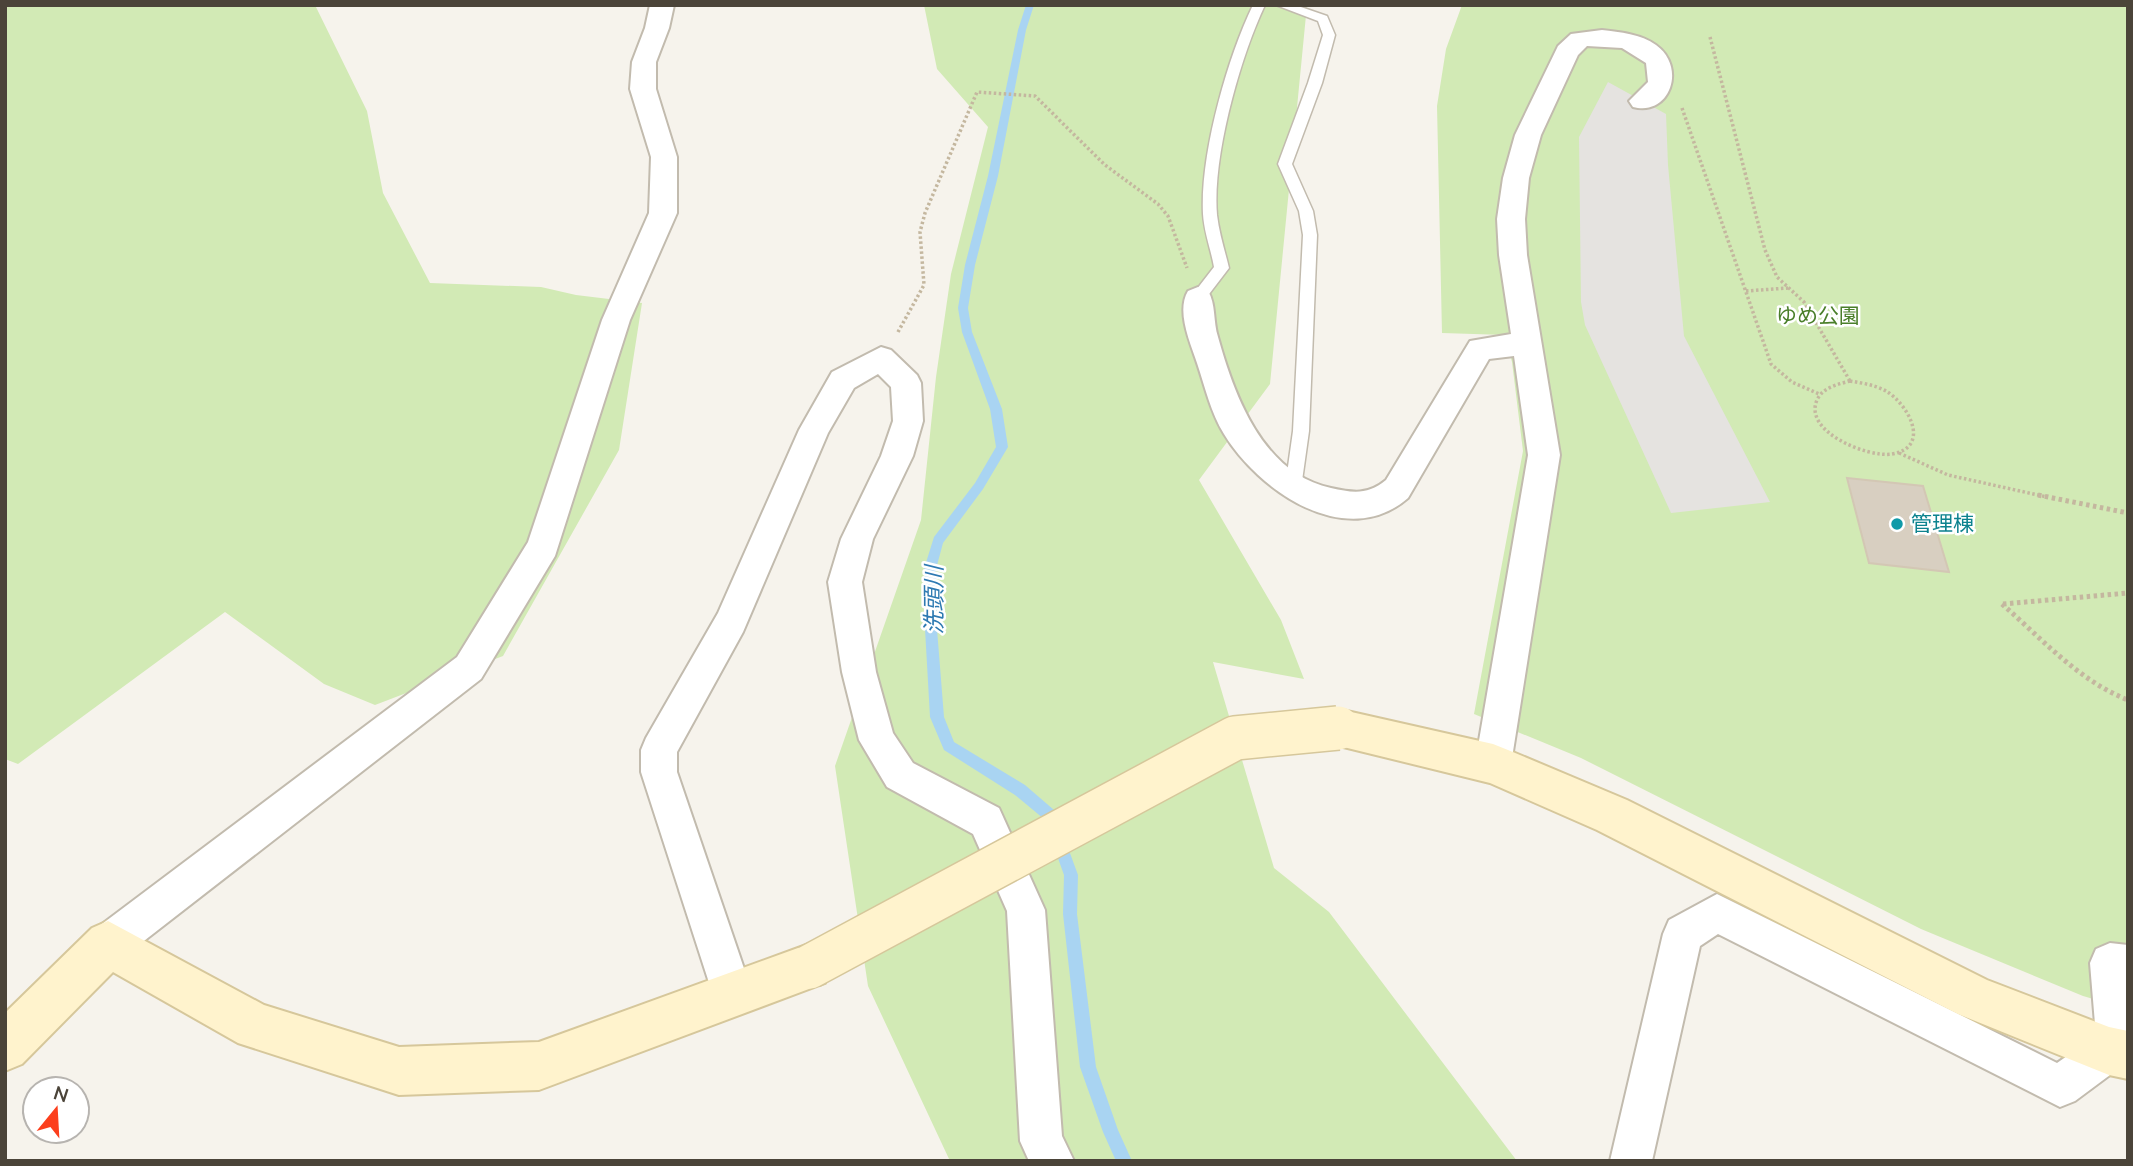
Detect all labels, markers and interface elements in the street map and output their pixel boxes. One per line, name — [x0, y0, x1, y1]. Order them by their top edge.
park label: ゆめ公園 — [1776, 302, 1860, 330]
place label: 管理棟 — [1911, 510, 1974, 538]
marker: 管理棟 — [1889, 516, 1905, 532]
water label: 洗頭川 — [919, 563, 950, 635]
north arrow — [21, 1075, 91, 1145]
text: N — [50, 1080, 72, 1109]

